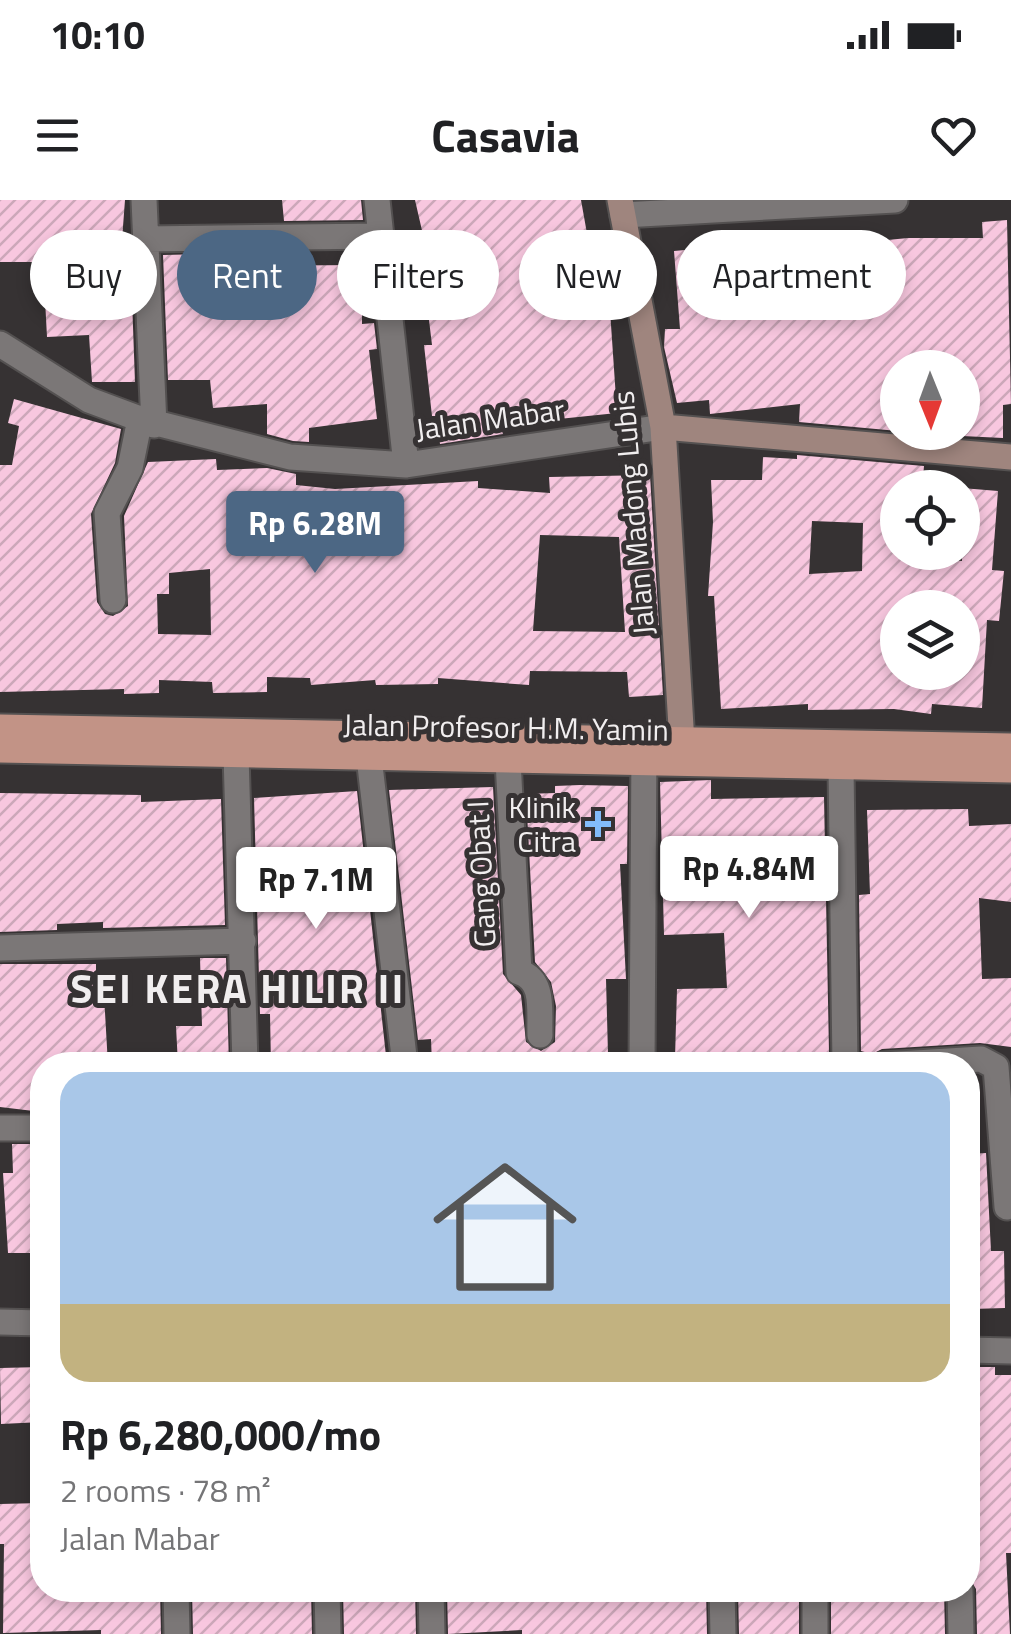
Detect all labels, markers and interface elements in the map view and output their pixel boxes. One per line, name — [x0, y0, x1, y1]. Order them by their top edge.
text: 10:10 — [50, 6, 145, 64]
text: Casavia — [431, 101, 580, 169]
icon: menu — [30, 108, 85, 163]
icon: heart — [926, 108, 981, 163]
chip: Buy — [30, 230, 157, 320]
chip: Rent — [177, 230, 317, 320]
chip: Filters — [337, 230, 499, 320]
chip: New — [519, 230, 657, 320]
chip: Apartment — [677, 230, 906, 320]
north arrow — [880, 350, 980, 450]
map controls — [880, 350, 980, 690]
street label: Jalan Mabar — [413, 386, 567, 452]
street label: Jalan Madong Lubis — [599, 389, 667, 637]
button: locate — [880, 470, 980, 570]
pin: Rp 6.28M — [212, 491, 418, 576]
text: Rp 6.28M — [248, 499, 382, 547]
button: layers — [880, 590, 980, 690]
street label: Jalan Profesor H.M. Yamin — [343, 701, 669, 753]
place label: Klinik Citra — [508, 784, 576, 864]
street label: Gang Obat I — [454, 800, 508, 948]
marker: Klinik Citra — [585, 811, 611, 837]
pin: Rp 4.84M — [646, 836, 852, 921]
text: Rp 4.84M — [682, 844, 816, 892]
pin: Rp 7.1M — [224, 847, 408, 932]
text: Rp 7.1M — [258, 855, 374, 903]
district label: SEI KERA HILIR II — [70, 958, 406, 1019]
icon: home — [415, 1137, 595, 1317]
text: Rp 6,280,000/mo — [60, 1402, 381, 1466]
text: 2 rooms · 78 m² — [60, 1466, 271, 1514]
text: Jalan Mabar — [60, 1514, 220, 1562]

